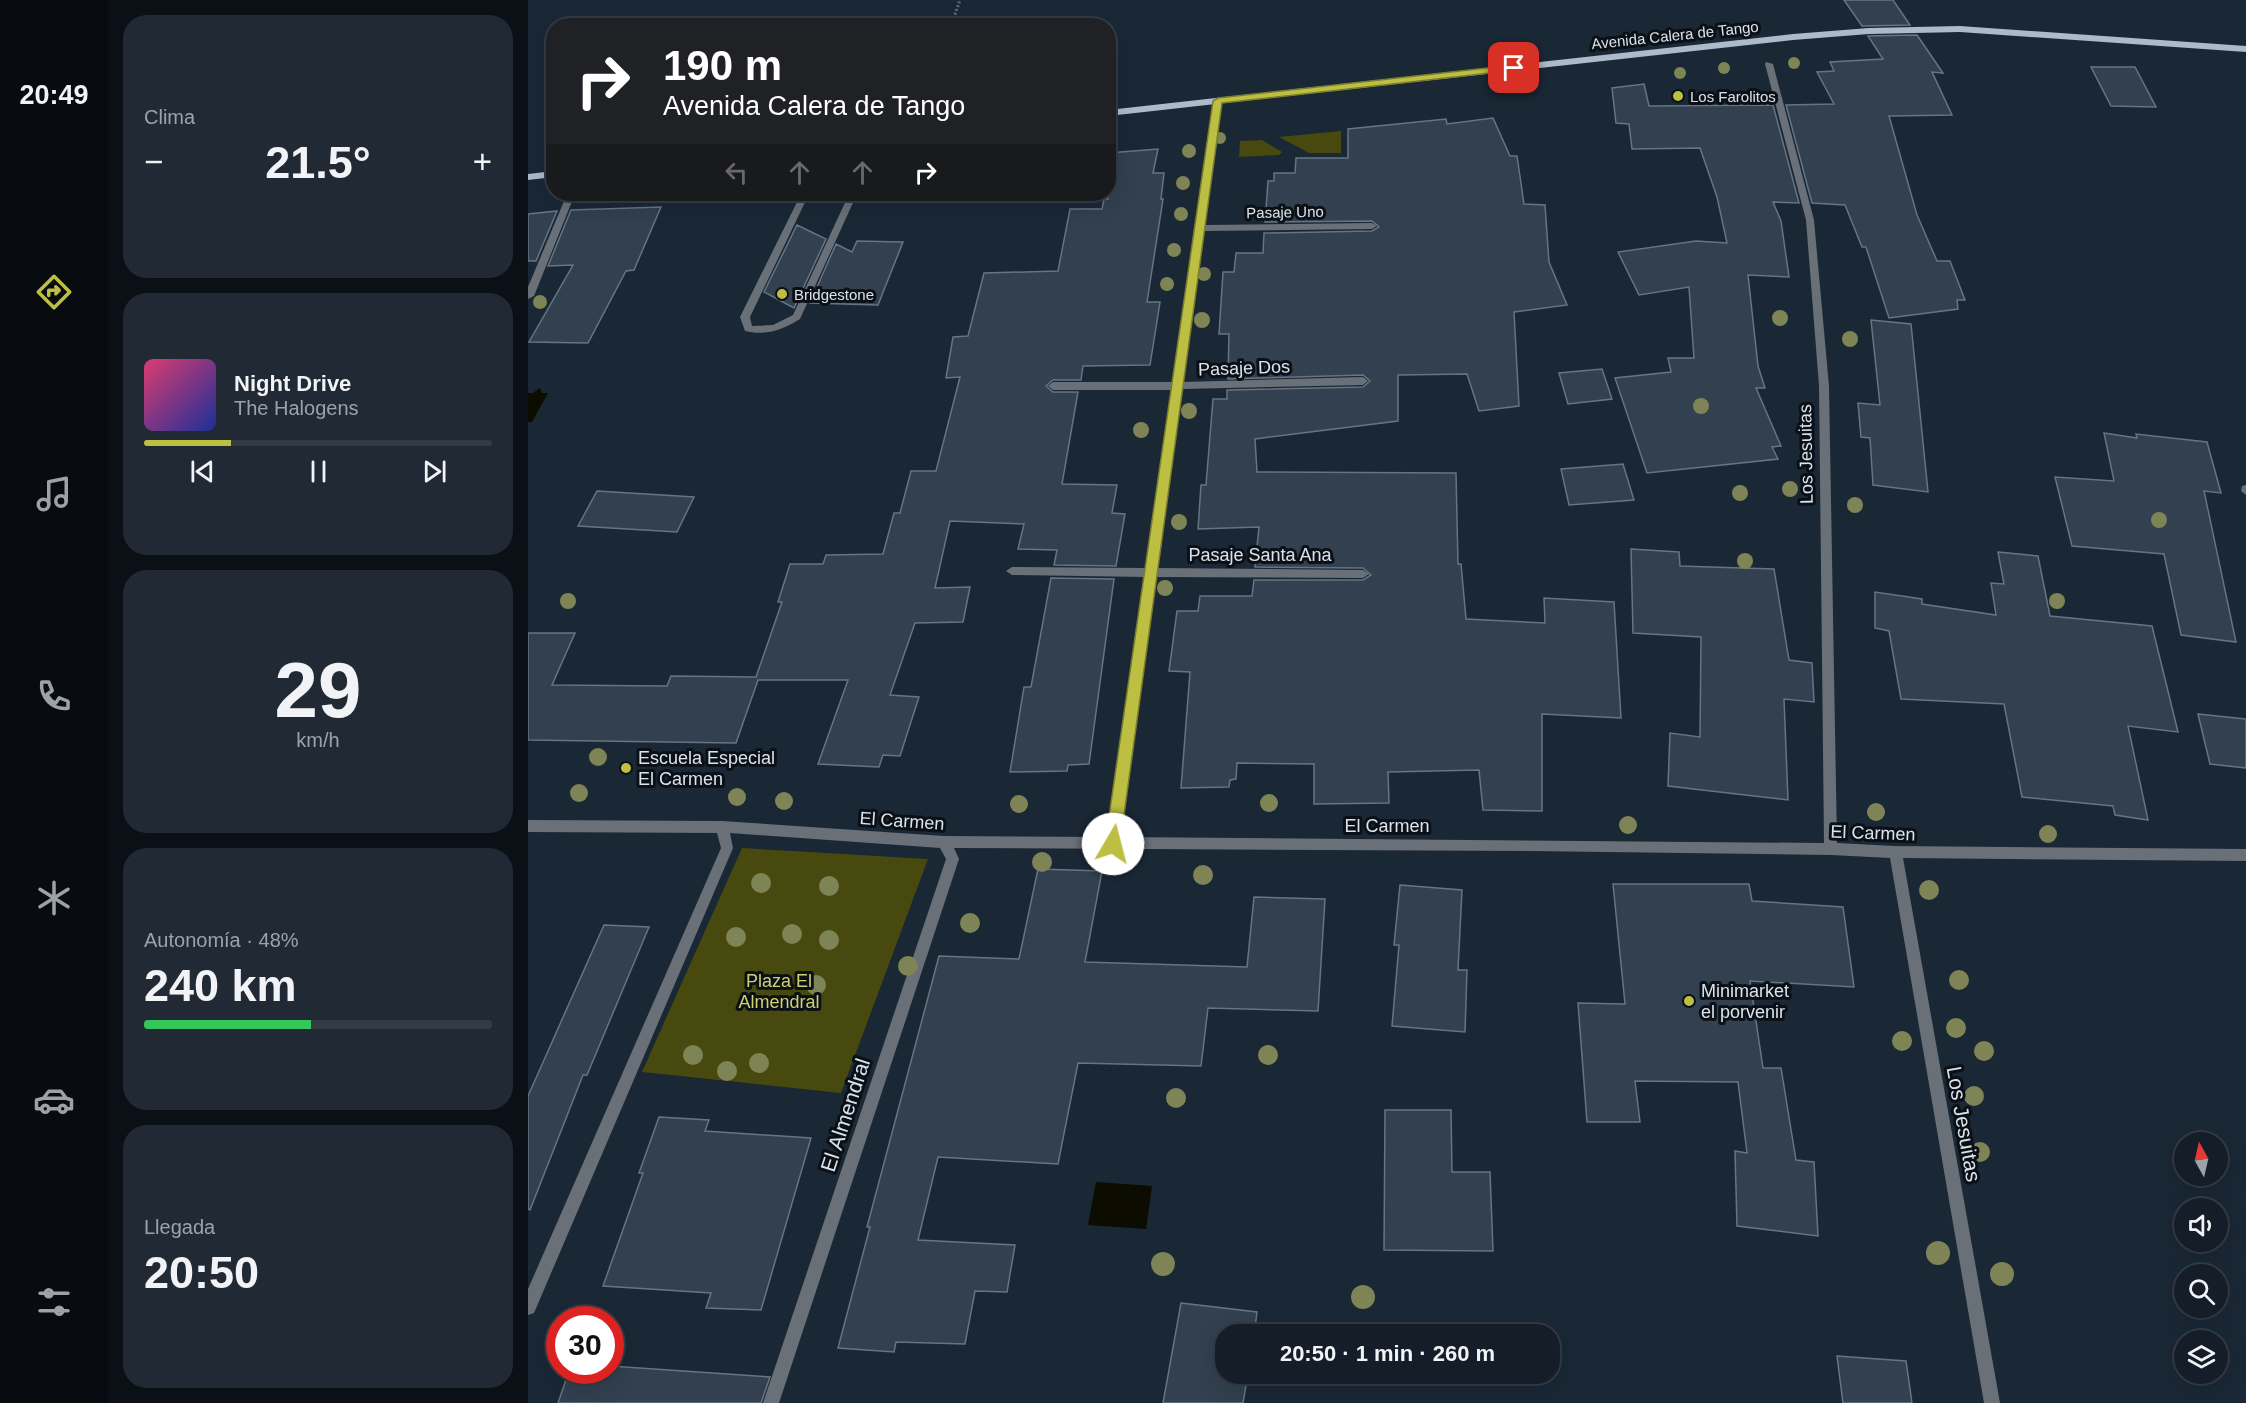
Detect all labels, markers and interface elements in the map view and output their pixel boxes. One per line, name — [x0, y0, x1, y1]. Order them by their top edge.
street label: Avenida Calera de Tango — [1591, 18, 1759, 52]
icon: right — [564, 42, 642, 120]
text: 190 m — [663, 42, 782, 89]
pin — [1488, 42, 1539, 93]
icon: arrive — [1497, 51, 1530, 84]
text: 20:49 — [19, 80, 89, 110]
place label: Los Farolitos — [1690, 88, 1776, 105]
marker: Los Farolitos — [1671, 89, 1685, 103]
text: Avenida Calera de Tango — [663, 91, 965, 121]
text: Clima — [144, 106, 195, 128]
text: 21.5° — [265, 137, 371, 188]
text: − — [144, 143, 163, 180]
text: + — [473, 143, 492, 180]
icon: left — [720, 156, 753, 189]
icon: ahead — [783, 156, 816, 189]
icon: ahead — [846, 156, 879, 189]
icon: right — [909, 156, 942, 189]
street label: Pasaje Uno — [1246, 203, 1324, 221]
icon: directions — [33, 271, 75, 313]
place label: Bridgestone — [794, 286, 874, 303]
marker: Bridgestone — [775, 287, 789, 301]
street label: Pasaje Dos — [1198, 356, 1290, 380]
text: Night Drive — [234, 371, 351, 396]
text: The Halogens — [234, 397, 359, 419]
street label: Los Jesuitas — [1795, 404, 1817, 504]
icon: previous — [186, 455, 219, 488]
icon: pause — [302, 455, 335, 488]
icon: next — [418, 455, 451, 488]
icon: music — [33, 473, 75, 515]
street label: Pasaje Santa Ana — [1188, 545, 1333, 565]
text: 29 — [275, 646, 361, 734]
icon: phone — [33, 675, 75, 717]
text: km/h — [296, 729, 340, 751]
place label: Escuela Especial El Carmen — [638, 748, 775, 789]
marker: Escuela Especial El Carmen — [619, 761, 633, 775]
street label: El Carmen — [859, 808, 945, 834]
position arrow — [1081, 812, 1145, 876]
street label: El Carmen — [1344, 816, 1430, 836]
street label: El Carmen — [1830, 822, 1916, 844]
icon: climate — [33, 877, 75, 919]
text: Autonomía · 48% — [144, 929, 299, 951]
text: 240 km — [144, 960, 297, 1011]
park label: Plaza El Almendral — [738, 971, 820, 1012]
place label: Minimarket el porvenir — [1701, 981, 1789, 1022]
marker: Minimarket el porvenir — [1682, 994, 1696, 1008]
street label: El Almendral — [816, 1055, 874, 1175]
street label: Los Jesuitas — [1943, 1065, 1985, 1183]
icon: car — [33, 1079, 75, 1121]
north arrow — [2174, 1132, 2228, 1186]
map controls — [2174, 1132, 2228, 1384]
button: sound — [2174, 1198, 2228, 1252]
text: Llegada — [144, 1216, 215, 1238]
text: 20:50 — [144, 1247, 259, 1298]
button: search — [2174, 1264, 2228, 1318]
icon: filters — [33, 1281, 75, 1323]
speed limit sign: 30 — [546, 1306, 624, 1384]
button: layers — [2174, 1330, 2228, 1384]
text: 20:50 · 1 min · 260 m — [1280, 1341, 1495, 1366]

